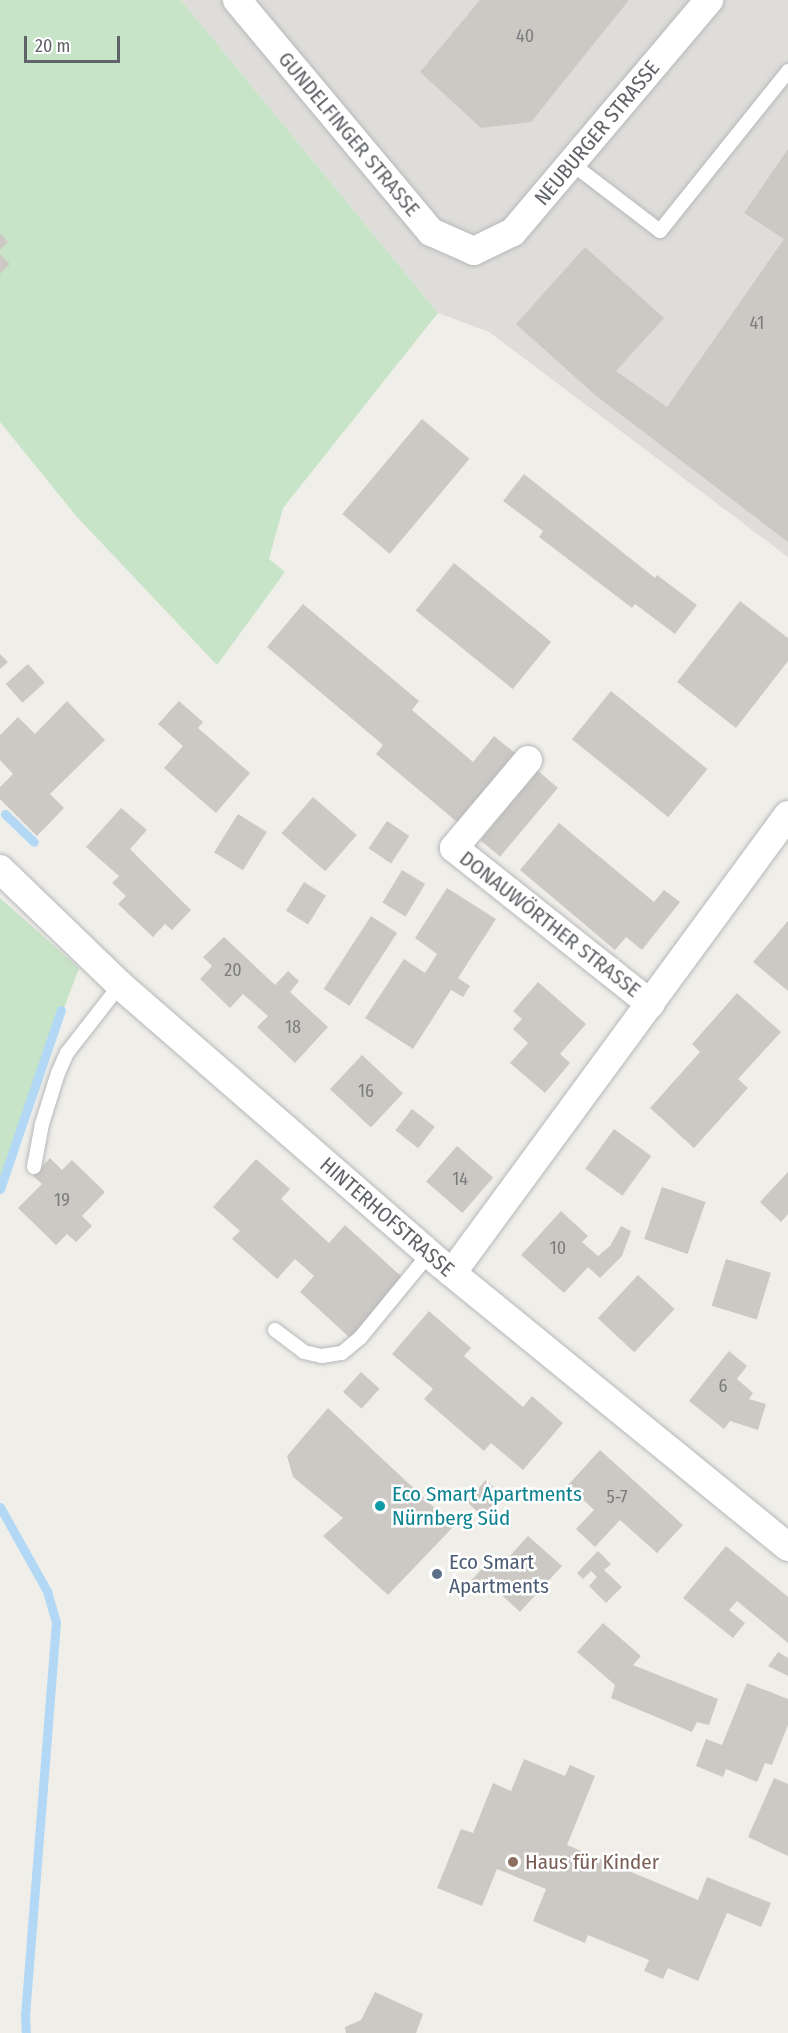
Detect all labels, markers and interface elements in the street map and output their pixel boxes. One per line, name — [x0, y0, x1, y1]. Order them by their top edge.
scale bar — [27, 24, 123, 62]
house number: 40 — [516, 25, 534, 47]
text: 20 m — [35, 35, 70, 57]
street label: GUNDELFINGER STRASSE — [273, 47, 425, 221]
street label: NEUBURGER STRASSE — [529, 56, 665, 210]
house number: 41 — [750, 312, 764, 334]
street label: DONAUWÖRTHER STRASSE — [455, 846, 645, 1002]
house number: 20 — [224, 959, 242, 981]
house number: 18 — [285, 1016, 301, 1038]
house number: 16 — [358, 1080, 374, 1102]
street label: HINTERHOFSTRASSE — [315, 1152, 459, 1282]
house number: 14 — [452, 1168, 468, 1190]
house number: 19 — [54, 1189, 70, 1211]
house number: 10 — [550, 1237, 566, 1259]
house number: 6 — [719, 1375, 727, 1397]
place label: Eco Smart Apartments Nürnberg Süd — [392, 1481, 582, 1531]
house number: 5-7 — [606, 1486, 628, 1508]
marker: Eco Smart Apartments Nürnberg Süd — [373, 1499, 387, 1513]
place label: Eco Smart Apartments — [449, 1549, 549, 1599]
marker: Eco Smart Apartments — [430, 1567, 444, 1581]
place label: Haus für Kinder — [525, 1849, 659, 1875]
marker: Haus für Kinder — [506, 1855, 520, 1869]

